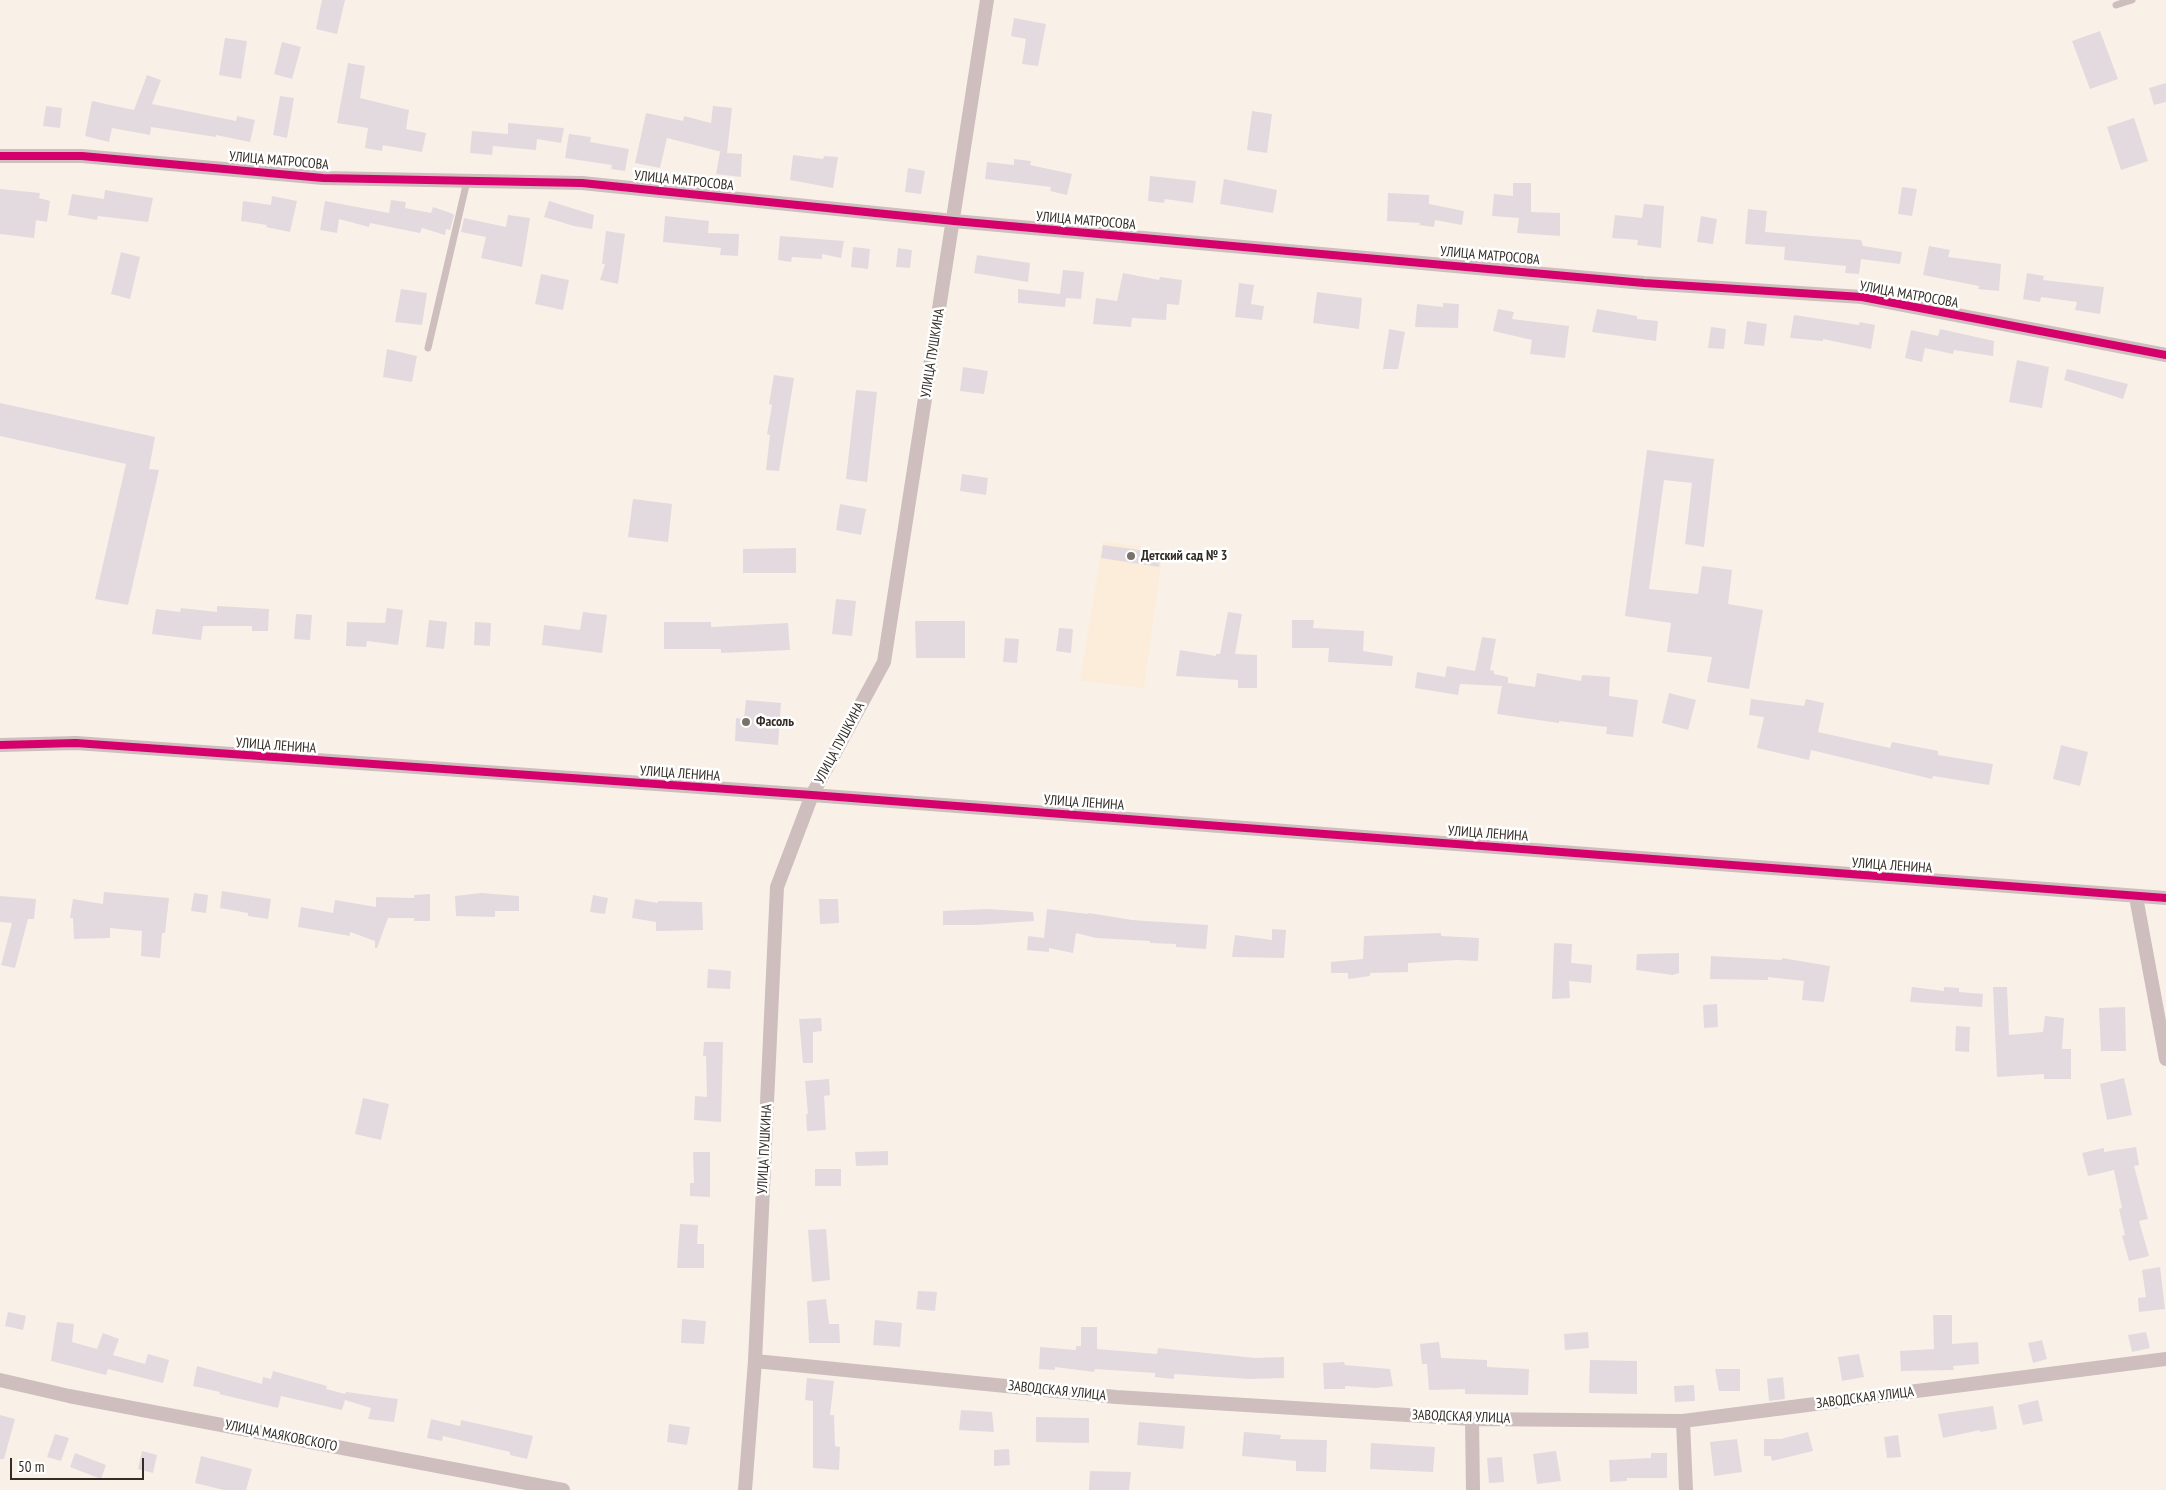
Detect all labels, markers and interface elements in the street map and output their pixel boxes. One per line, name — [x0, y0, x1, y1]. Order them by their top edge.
street label: УЛИЦА МАТРОСОВА — [228, 148, 330, 174]
street label: УЛИЦА МАТРОСОВА — [633, 167, 735, 195]
street label: УЛИЦА МАТРОСОВА — [1035, 208, 1137, 234]
street label: УЛИЦА МАТРОСОВА — [1439, 243, 1541, 269]
street label: УЛИЦА МАТРОСОВА — [1858, 278, 1960, 312]
street label: УЛИЦА ПУШКИНА — [918, 307, 948, 399]
place label: Детский сад № 3 — [1141, 548, 1228, 564]
marker: Детский сад № 3 — [1125, 550, 1137, 562]
street label: УЛИЦА ПУШКИНА — [811, 699, 869, 787]
place label: Фасоль — [756, 714, 794, 730]
marker: Фасоль — [740, 716, 752, 728]
street label: УЛИЦА ЛЕНИНА — [235, 735, 317, 757]
street label: УЛИЦА ЛЕНИНА — [639, 763, 721, 785]
street label: УЛИЦА ЛЕНИНА — [1043, 792, 1125, 814]
street label: УЛИЦА ЛЕНИНА — [1447, 823, 1529, 845]
street label: УЛИЦА ЛЕНИНА — [1851, 855, 1933, 877]
street label: УЛИЦА ПУШКИНА — [754, 1104, 776, 1194]
street label: ЗАВОДСКАЯ УЛИЦА — [1007, 1378, 1107, 1404]
street label: ЗАВОДСКАЯ УЛИЦА — [1815, 1384, 1915, 1412]
street label: ЗАВОДСКАЯ УЛИЦА — [1412, 1407, 1510, 1427]
street label: УЛИЦА МАЯКОВСКОГО — [223, 1417, 339, 1455]
scale bar — [12, 1448, 146, 1480]
text: 50 m — [18, 1457, 44, 1476]

